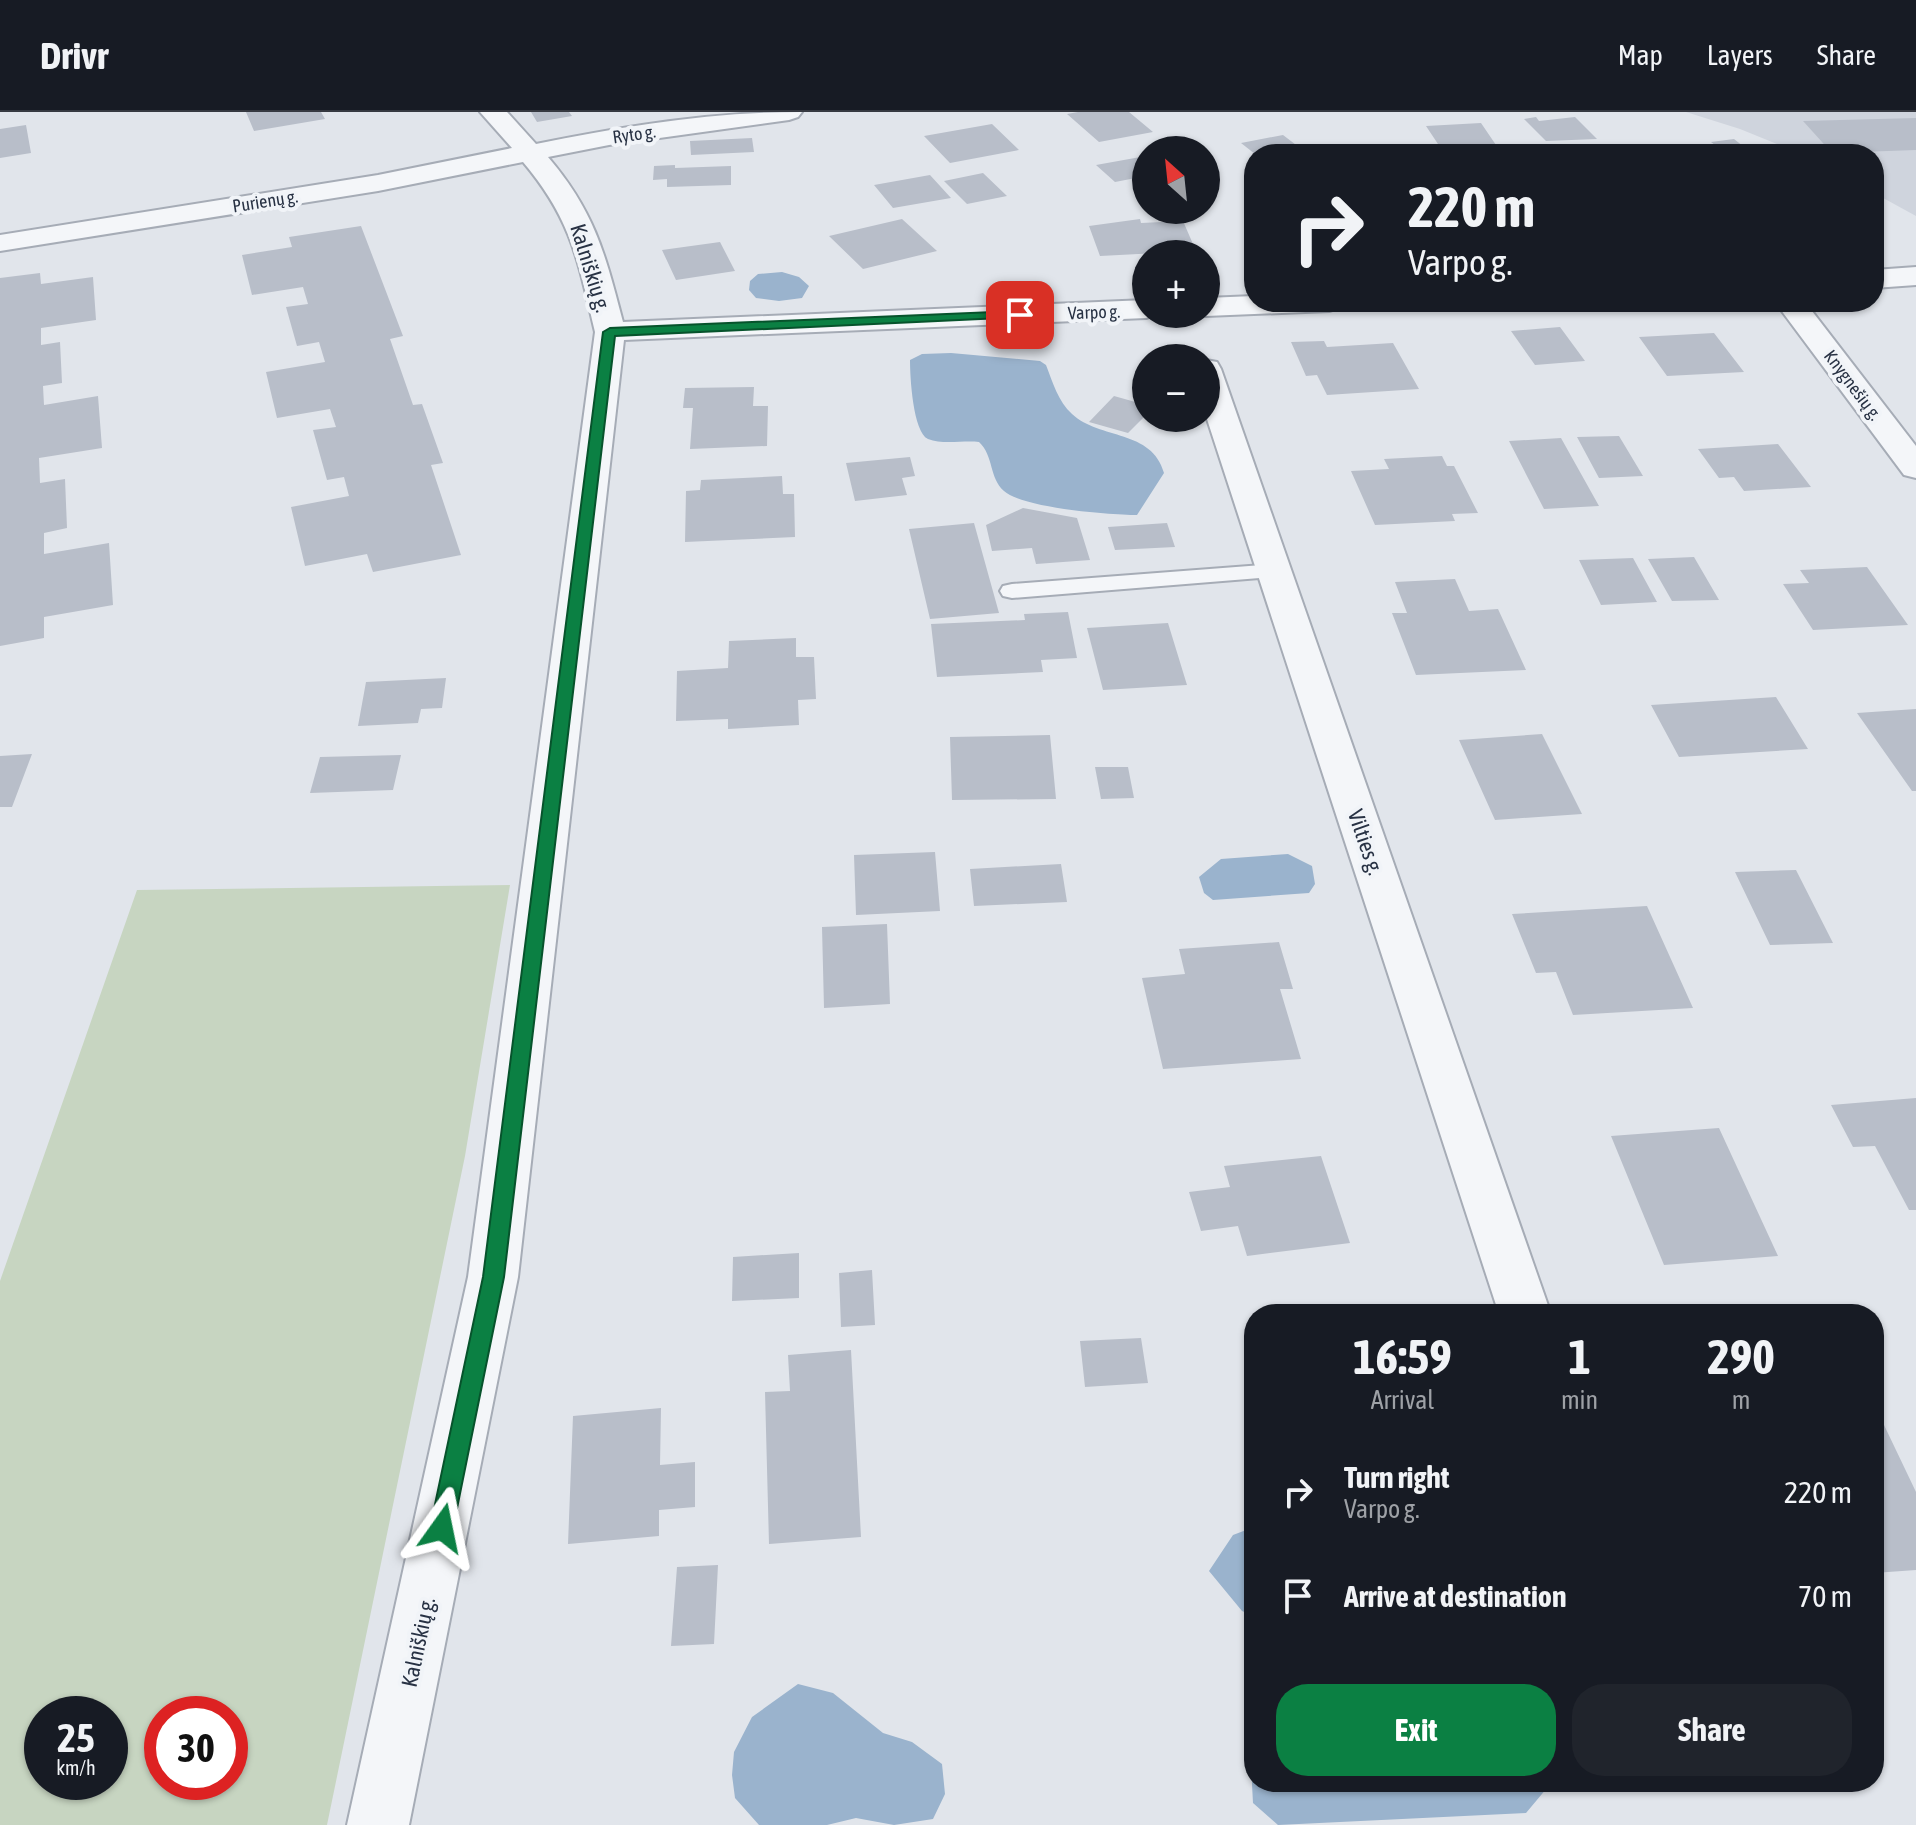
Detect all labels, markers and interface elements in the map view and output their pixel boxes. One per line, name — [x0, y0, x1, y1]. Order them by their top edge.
text: Drivr — [40, 34, 108, 77]
text: Map — [1618, 39, 1663, 71]
text: Layers — [1707, 39, 1773, 71]
text: Share — [1817, 39, 1876, 71]
street label: Ryto g. — [611, 121, 657, 147]
north arrow — [1132, 136, 1220, 224]
map controls — [1132, 136, 1220, 432]
text: 220 m — [1408, 175, 1535, 239]
icon: right — [1276, 176, 1380, 280]
street label: Purienų g. — [231, 185, 299, 217]
street label: Kalniškių g. — [565, 221, 617, 315]
button: + — [1132, 240, 1220, 328]
text: Varpo g. — [1408, 241, 1513, 283]
pin — [986, 281, 1054, 349]
icon: arrive — [998, 293, 1042, 337]
street label: Varpo g. — [1067, 301, 1121, 323]
button: − — [1132, 344, 1220, 432]
street label: Knygnešių g. — [1820, 346, 1886, 424]
street label: Vilties g. — [1343, 806, 1389, 878]
text: 16:59 — [1353, 1329, 1452, 1384]
text: 1 — [1568, 1329, 1591, 1384]
text: 290 — [1707, 1329, 1775, 1384]
text: Arrival — [1371, 1385, 1434, 1415]
text: min — [1561, 1385, 1598, 1415]
text: m — [1732, 1385, 1750, 1415]
text: Turn right — [1344, 1460, 1450, 1494]
icon: right — [1276, 1470, 1320, 1514]
text: 220 m — [1784, 1475, 1852, 1509]
position arrow — [400, 1486, 484, 1570]
text: Varpo g. — [1344, 1494, 1420, 1524]
icon: arrive — [1276, 1574, 1320, 1618]
text: Arrive at destination — [1344, 1579, 1566, 1613]
text: 70 m — [1798, 1579, 1852, 1613]
street label: Kalniškių g. — [396, 1595, 440, 1689]
button: Exit — [1276, 1684, 1556, 1776]
button: Share — [1572, 1684, 1852, 1776]
speed limit sign: 30 — [144, 1696, 248, 1800]
text: 25 — [57, 1715, 95, 1760]
text: km/h — [56, 1756, 96, 1779]

